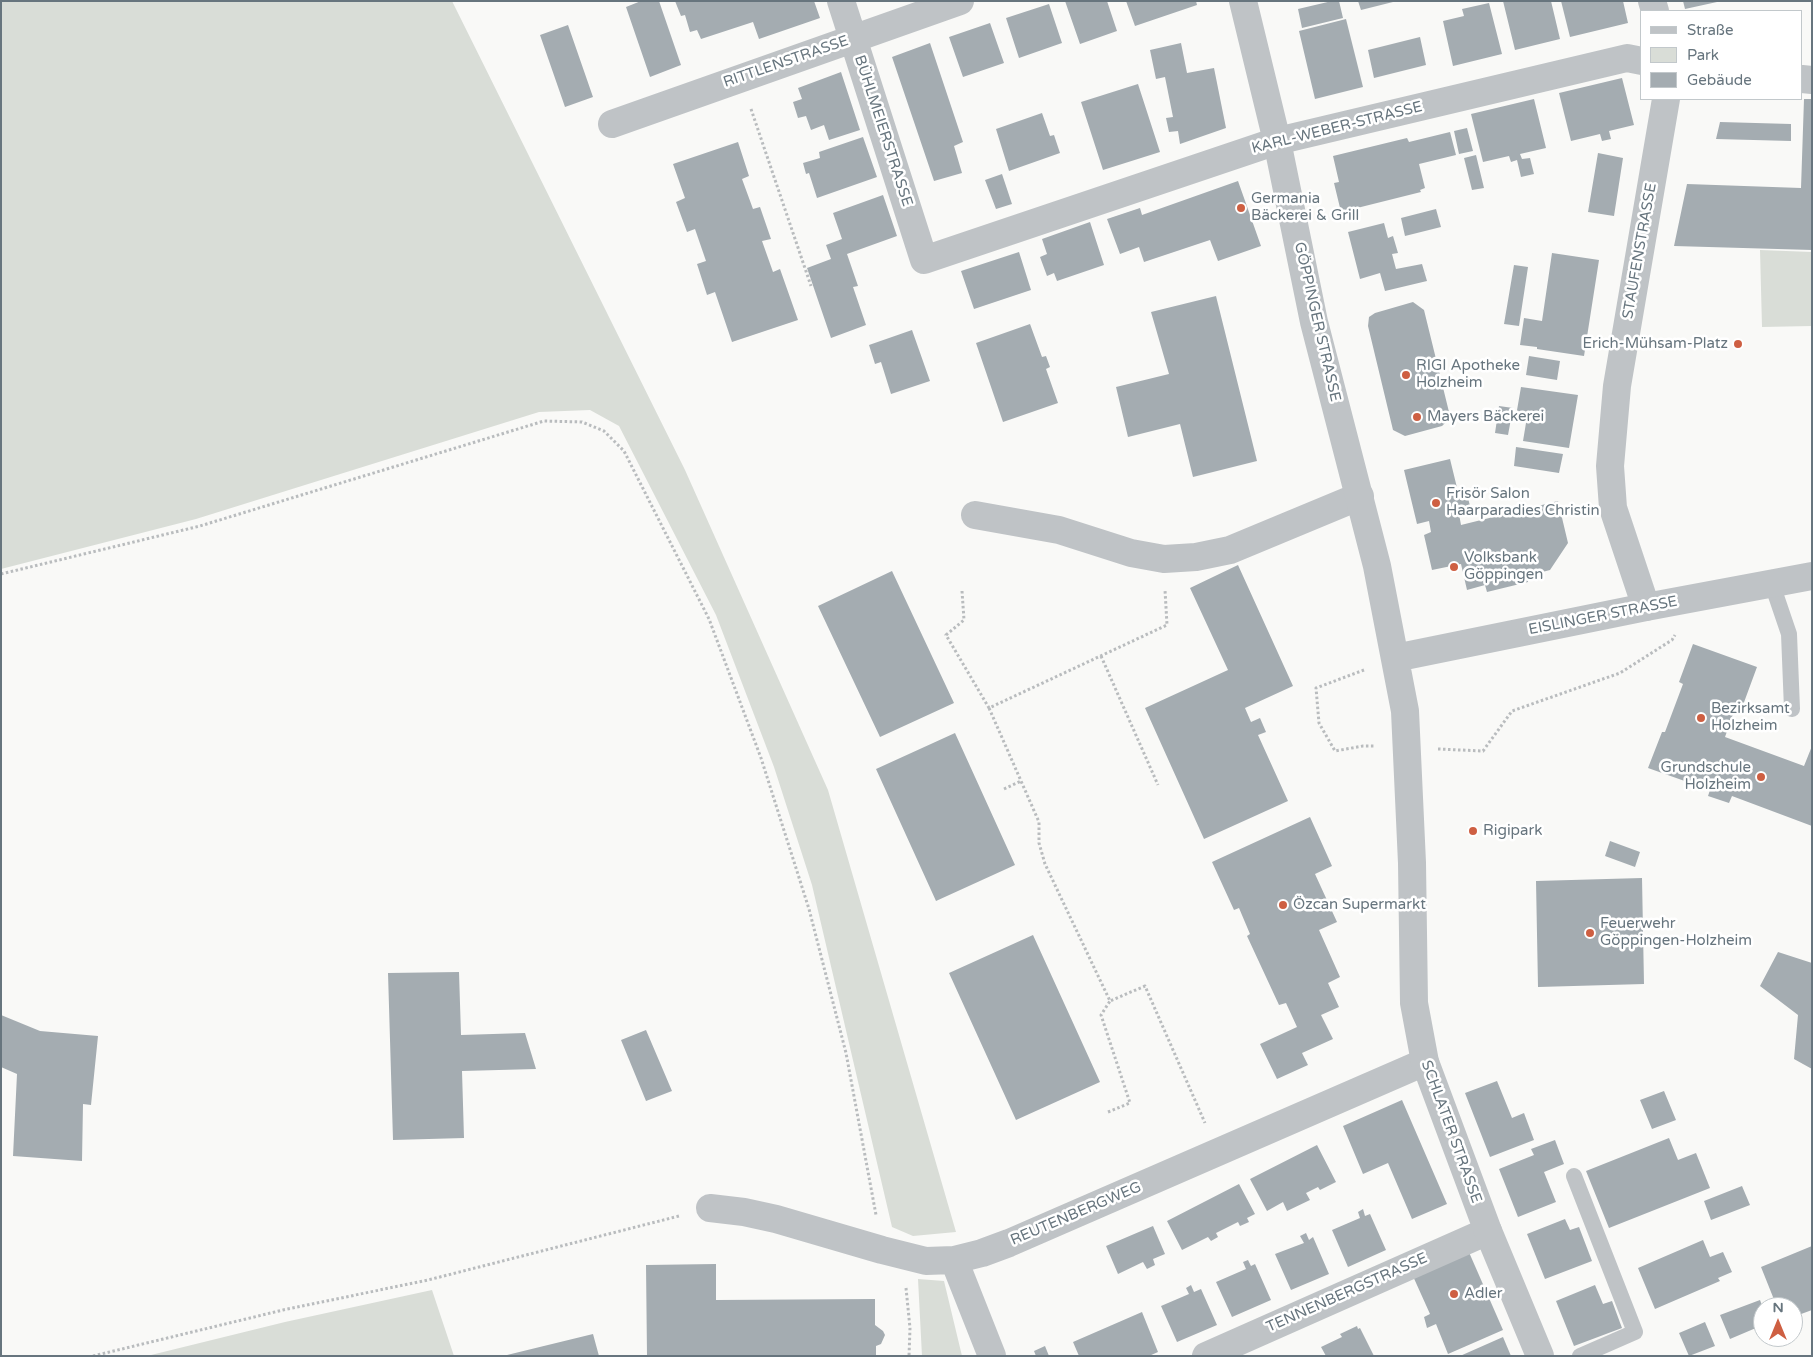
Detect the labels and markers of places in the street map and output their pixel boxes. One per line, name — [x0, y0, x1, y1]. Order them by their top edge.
place label: Germania Bäckerei & Grill — [1251, 190, 1359, 225]
marker: Germania Bäckerei & Grill — [1235, 202, 1247, 214]
place label: Erich-Mühsam-Platz — [1583, 335, 1728, 353]
marker: Erich-Mühsam-Platz — [1732, 338, 1744, 350]
place label: RIGI Apotheke Holzheim — [1416, 357, 1520, 392]
marker: RIGI Apotheke Holzheim — [1400, 369, 1412, 381]
place label: Mayers Bäckerei — [1427, 408, 1544, 426]
marker: Mayers Bäckerei — [1411, 411, 1423, 423]
place label: Frisör Salon Haarparadies Christin — [1446, 485, 1600, 520]
marker: Frisör Salon Haarparadies Christin — [1430, 497, 1442, 509]
place label: Volksbank Göppingen — [1464, 549, 1543, 584]
marker: Volksbank Göppingen — [1448, 561, 1460, 573]
place label: Bezirksamt Holzheim — [1711, 700, 1790, 735]
marker: Bezirksamt Holzheim — [1695, 712, 1707, 724]
place label: Grundschule Holzheim — [1661, 759, 1751, 794]
marker: Grundschule Holzheim — [1755, 771, 1767, 783]
place label: Rigipark — [1483, 822, 1542, 840]
marker: Rigipark — [1467, 825, 1479, 837]
place label: Özcan Supermarkt — [1293, 896, 1426, 914]
marker: Özcan Supermarkt — [1277, 899, 1289, 911]
place label: Feuerwehr Göppingen-Holzheim — [1600, 915, 1752, 950]
marker: Feuerwehr Göppingen-Holzheim — [1584, 927, 1596, 939]
place label: Adler — [1464, 1285, 1502, 1303]
marker: Adler — [1448, 1288, 1460, 1300]

